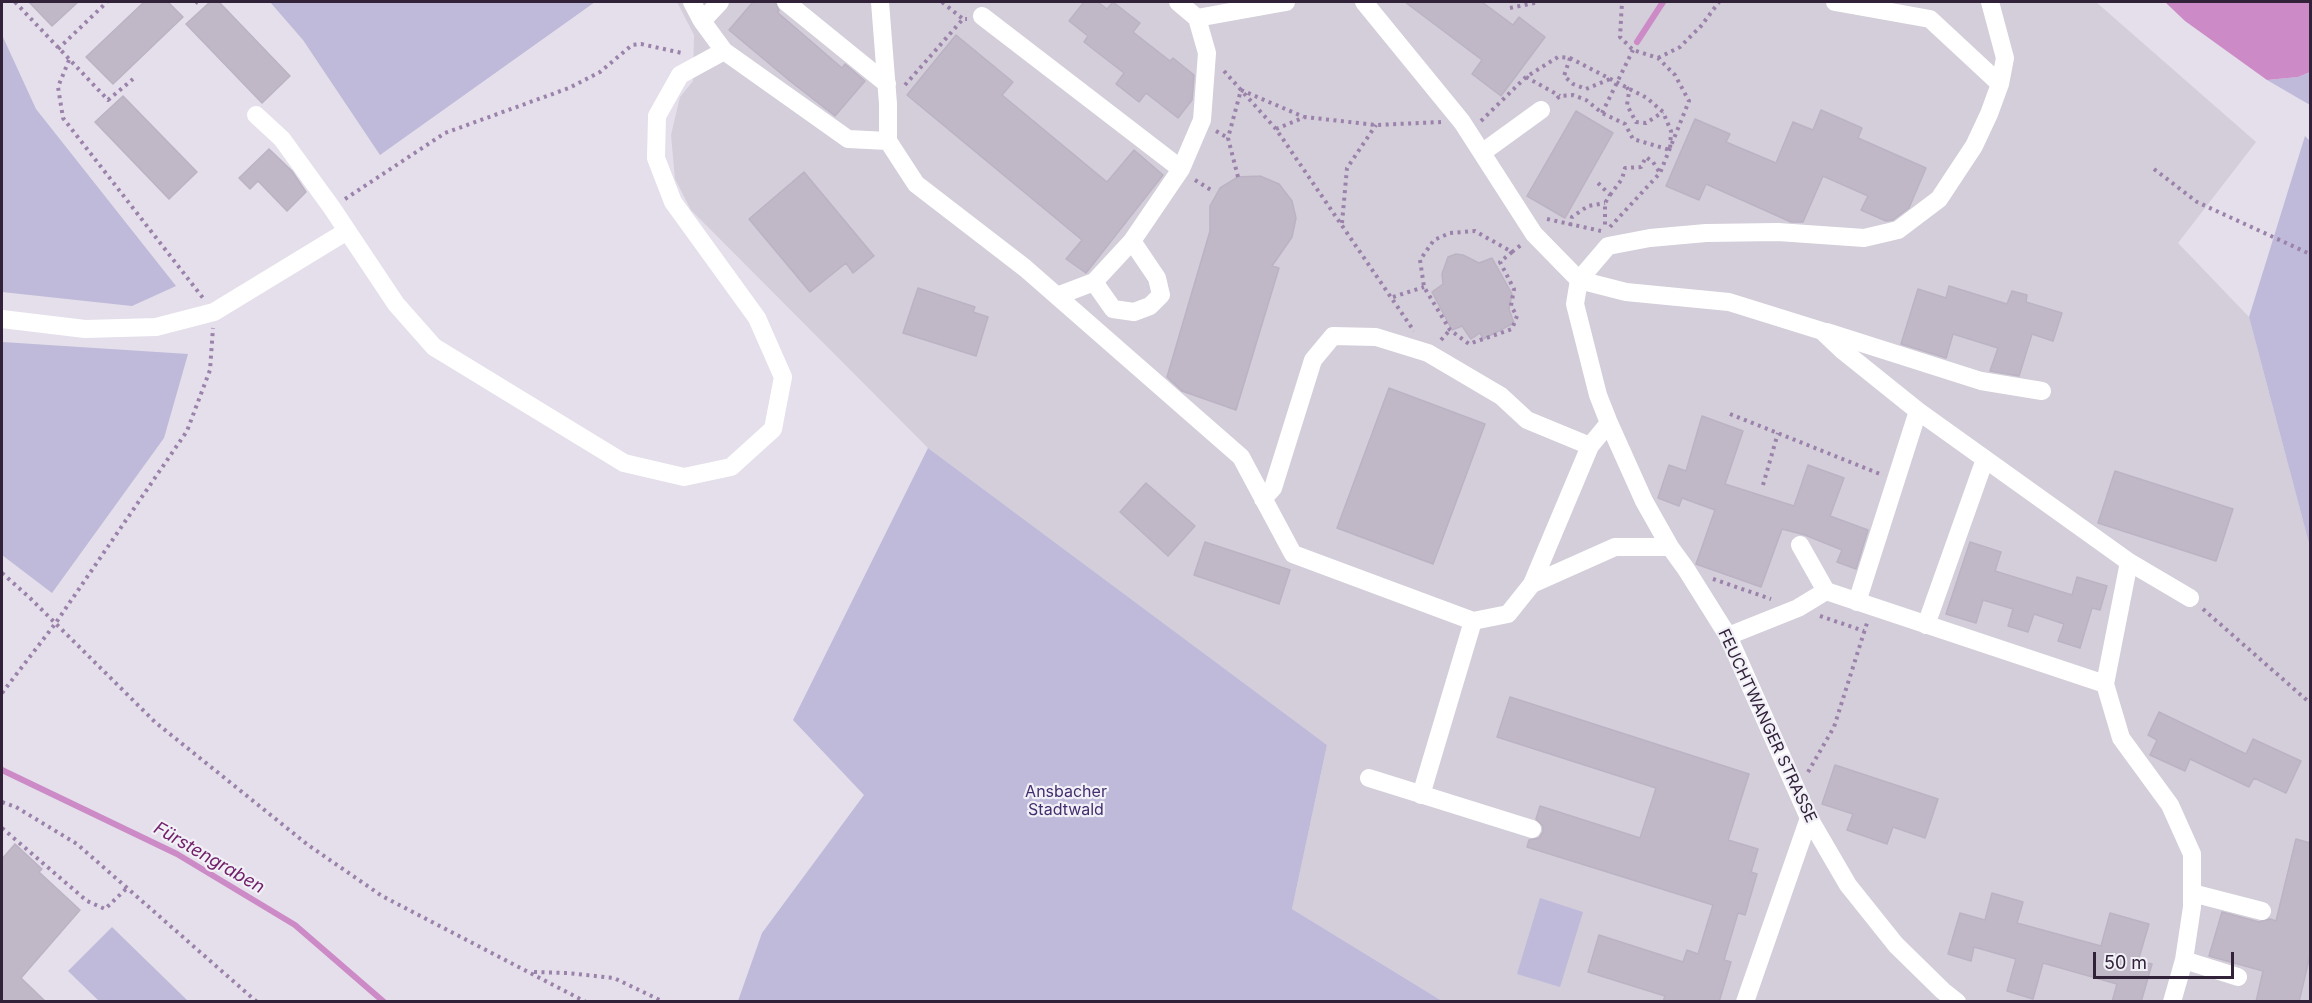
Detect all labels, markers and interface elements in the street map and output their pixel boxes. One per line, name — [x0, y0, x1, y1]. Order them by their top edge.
street label: FEUCHTWANGER STRASSE — [1714, 626, 1820, 826]
park label: Ansbacher Stadtwald — [1025, 782, 1107, 820]
water label: Fürstengraben — [150, 818, 268, 898]
scale bar — [2096, 940, 2237, 978]
text: 50 m — [2104, 952, 2147, 973]

